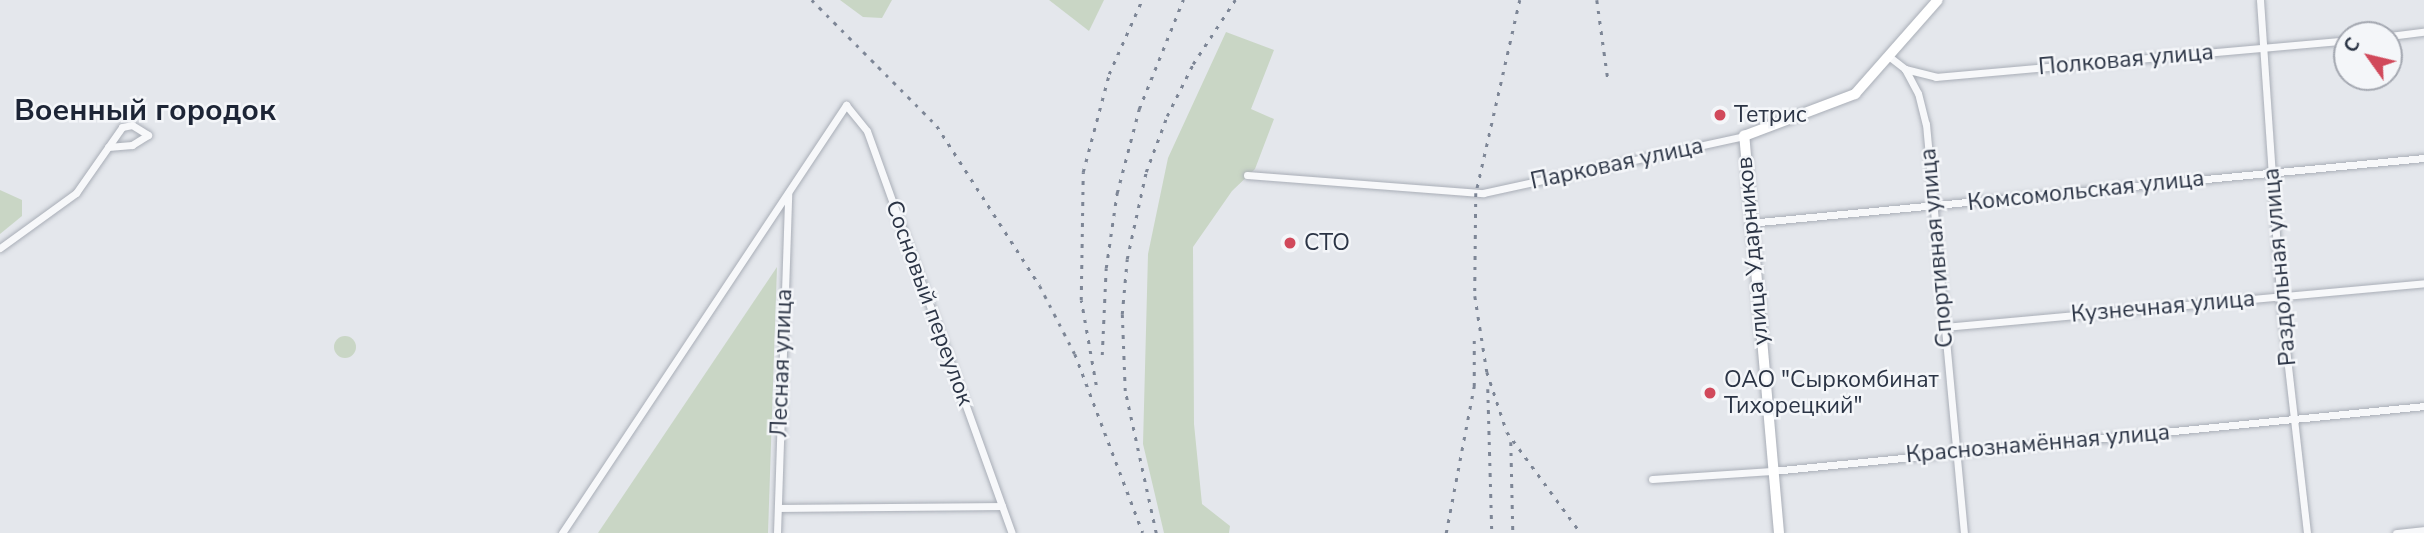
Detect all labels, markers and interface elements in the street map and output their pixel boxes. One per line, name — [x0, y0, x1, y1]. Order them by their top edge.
north arrow — [2333, 21, 2403, 91]
text: С — [2338, 33, 2367, 58]
street label: Полковая улица — [2037, 39, 2215, 81]
district label: Военный городок — [14, 93, 276, 129]
place label: Тетрис — [1734, 101, 1807, 129]
marker: Тетрис — [1712, 107, 1728, 123]
street label: Парковая улица — [1528, 132, 1706, 196]
street label: Спортивная улица — [1915, 147, 1959, 349]
street label: улица Ударников — [1731, 156, 1775, 346]
street label: Комсомольская улица — [1966, 165, 2206, 217]
street label: Раздольная улица — [2258, 167, 2302, 367]
street label: Сосновый переулок — [879, 197, 979, 409]
place label: СТО — [1304, 229, 1350, 257]
marker: СТО — [1282, 235, 1298, 251]
street label: Кузнечная улица — [2070, 285, 2256, 329]
street label: Лесная улица — [766, 288, 798, 438]
place label: ОАО "Сыркомбинат Тихорецкий" — [1724, 366, 1939, 420]
marker: ОАО "Сыркомбинат Тихорецкий" — [1702, 385, 1718, 401]
street label: Краснознамённая улица — [1905, 419, 2171, 469]

